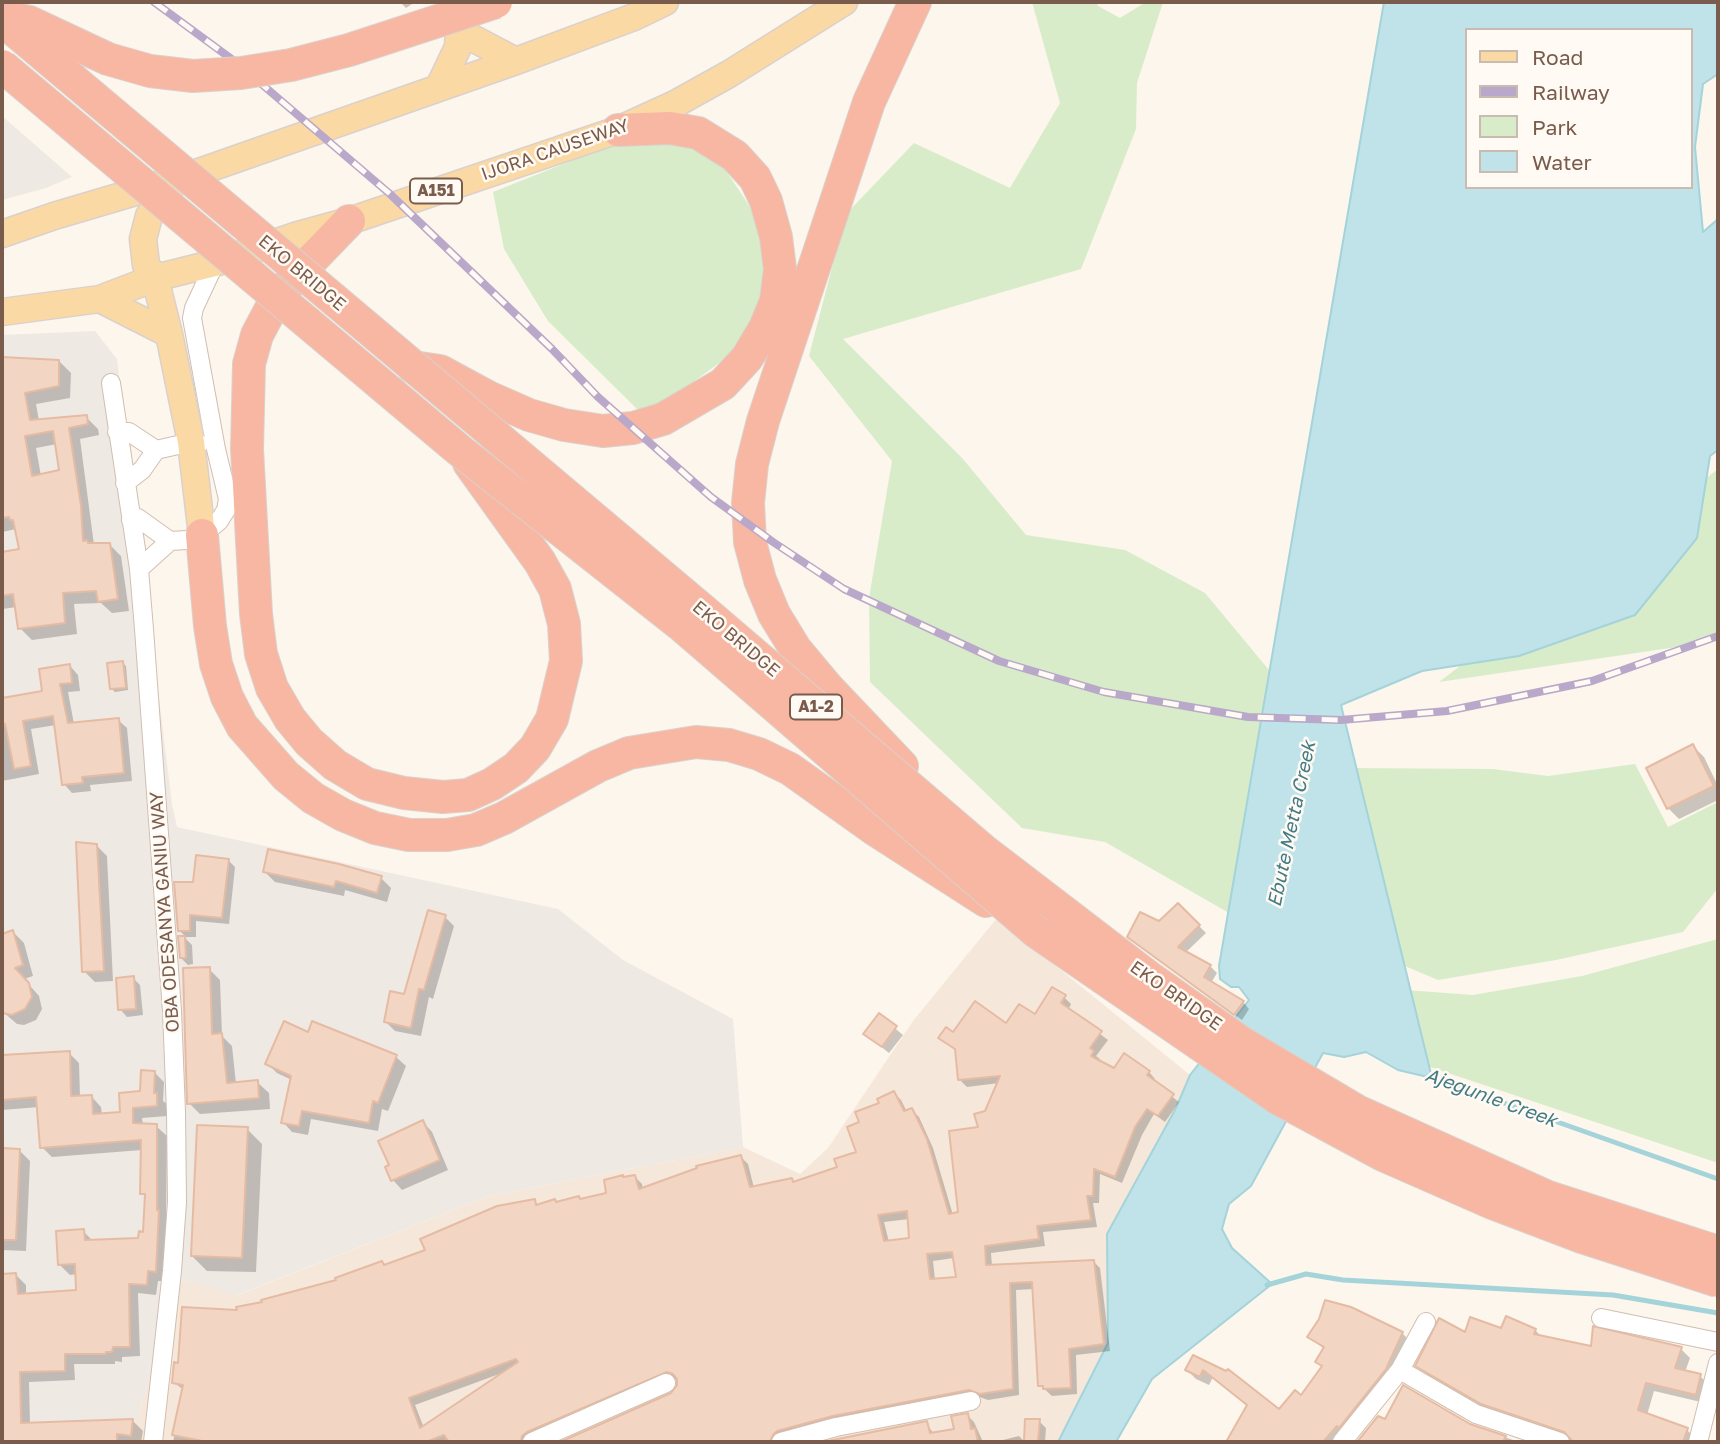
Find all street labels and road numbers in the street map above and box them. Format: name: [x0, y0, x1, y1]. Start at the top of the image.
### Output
street label: IJORA CAUSEWAY: [478, 115, 632, 185]
road number: A151: [410, 178, 462, 204]
street label: EKO BRIDGE: [254, 230, 350, 316]
street label: EKO BRIDGE: [688, 596, 784, 682]
road number: A1-2: [790, 694, 842, 720]
street label: OBA ODESANYA GANIU WAY: [146, 791, 184, 1033]
street label: EKO BRIDGE: [1126, 956, 1226, 1036]

